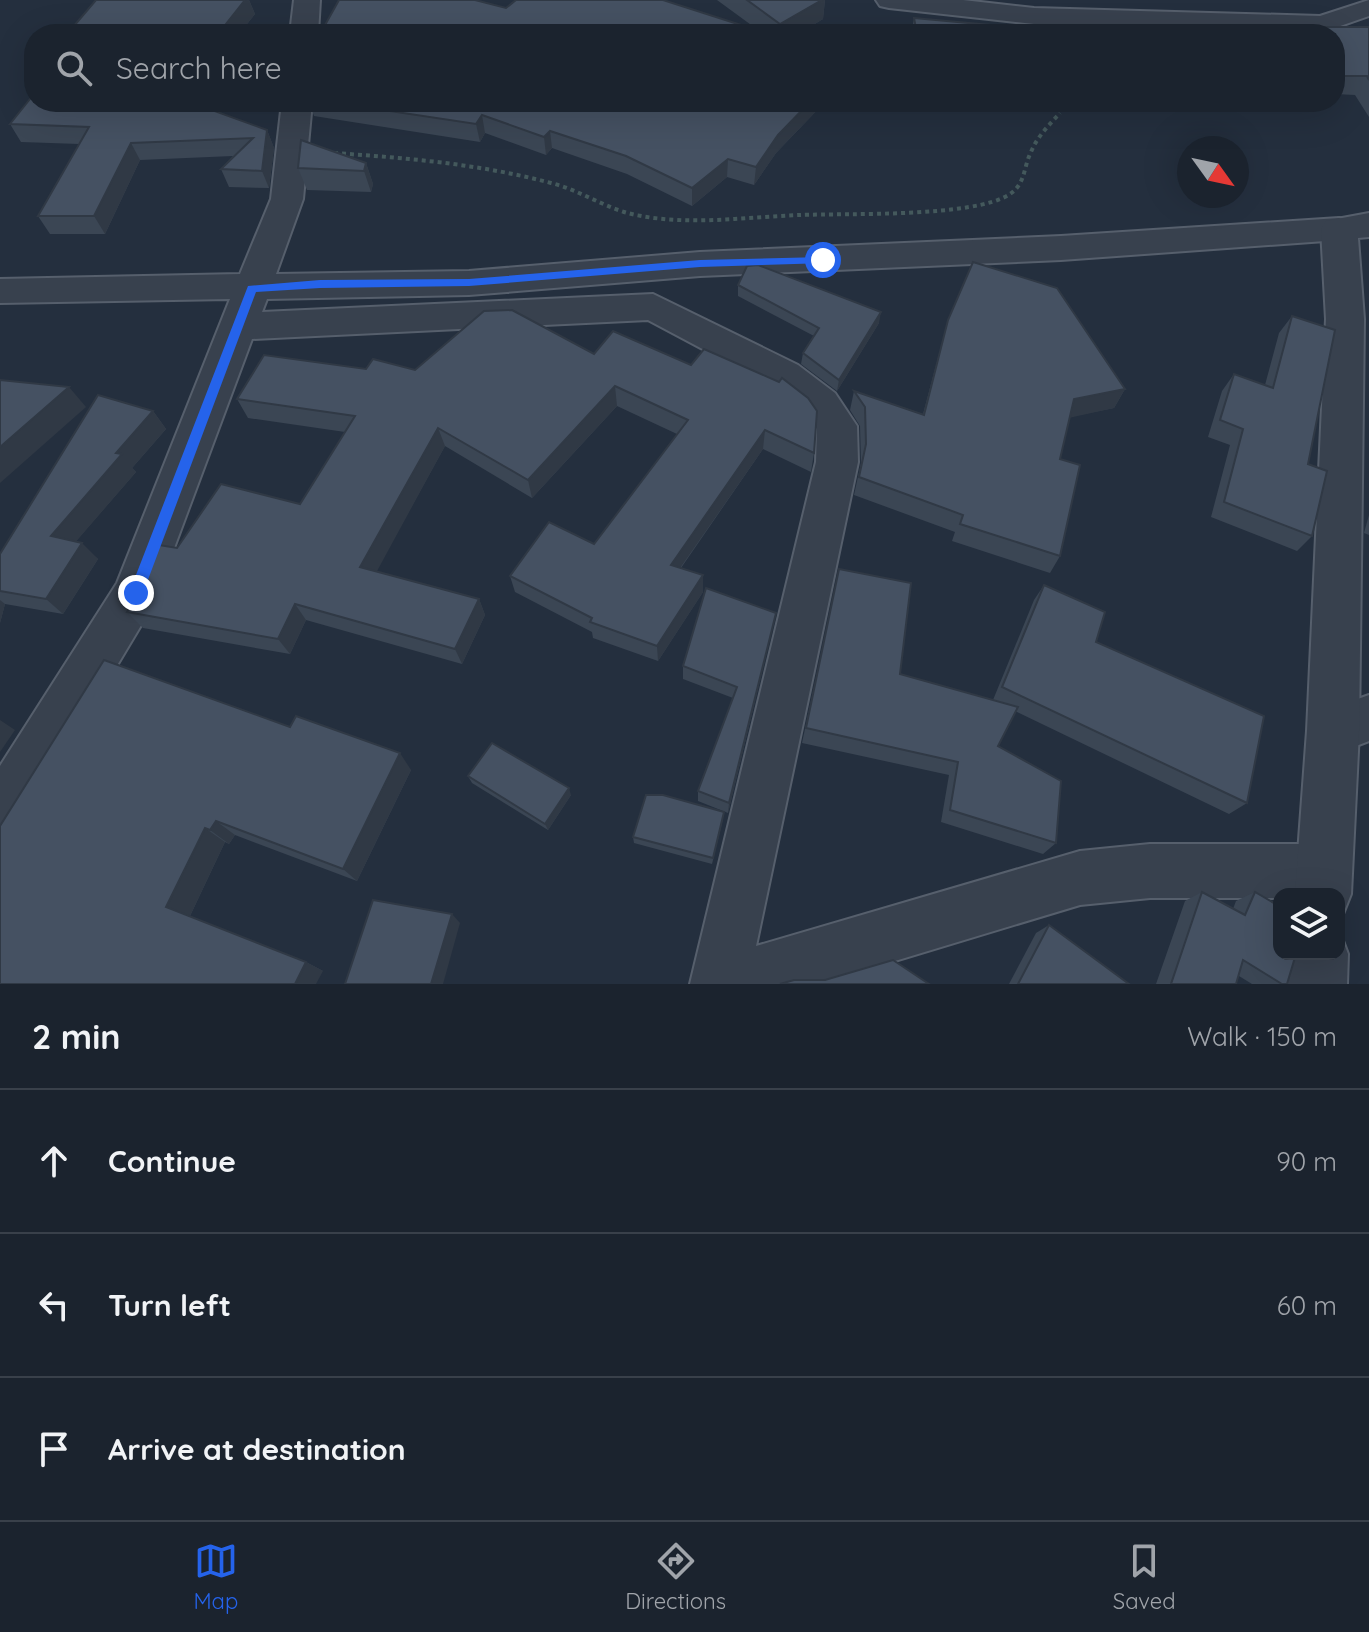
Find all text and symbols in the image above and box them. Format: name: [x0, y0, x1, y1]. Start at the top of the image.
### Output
search box: [24, 24, 1345, 112]
icon: search: [52, 46, 96, 90]
text: Search here: [116, 49, 282, 87]
north arrow: [1177, 136, 1249, 208]
route start: [805, 242, 841, 278]
route end: [118, 575, 154, 611]
map controls: [1273, 888, 1345, 960]
button: layers: [1273, 888, 1345, 960]
text: 2 min: [32, 1015, 121, 1058]
text: Walk · 150 m: [1187, 1020, 1337, 1053]
icon: ahead: [32, 1139, 76, 1183]
text: Continue: [108, 1142, 236, 1180]
text: 90 m: [1276, 1145, 1337, 1178]
icon: left: [32, 1283, 76, 1327]
text: Turn left: [108, 1286, 231, 1324]
text: 60 m: [1277, 1289, 1337, 1322]
icon: arrive: [32, 1427, 76, 1471]
text: Arrive at destination: [108, 1430, 406, 1468]
tab: Map: [193, 1539, 238, 1615]
tab: Directions: [625, 1539, 726, 1615]
tab: Saved: [1113, 1539, 1176, 1615]

